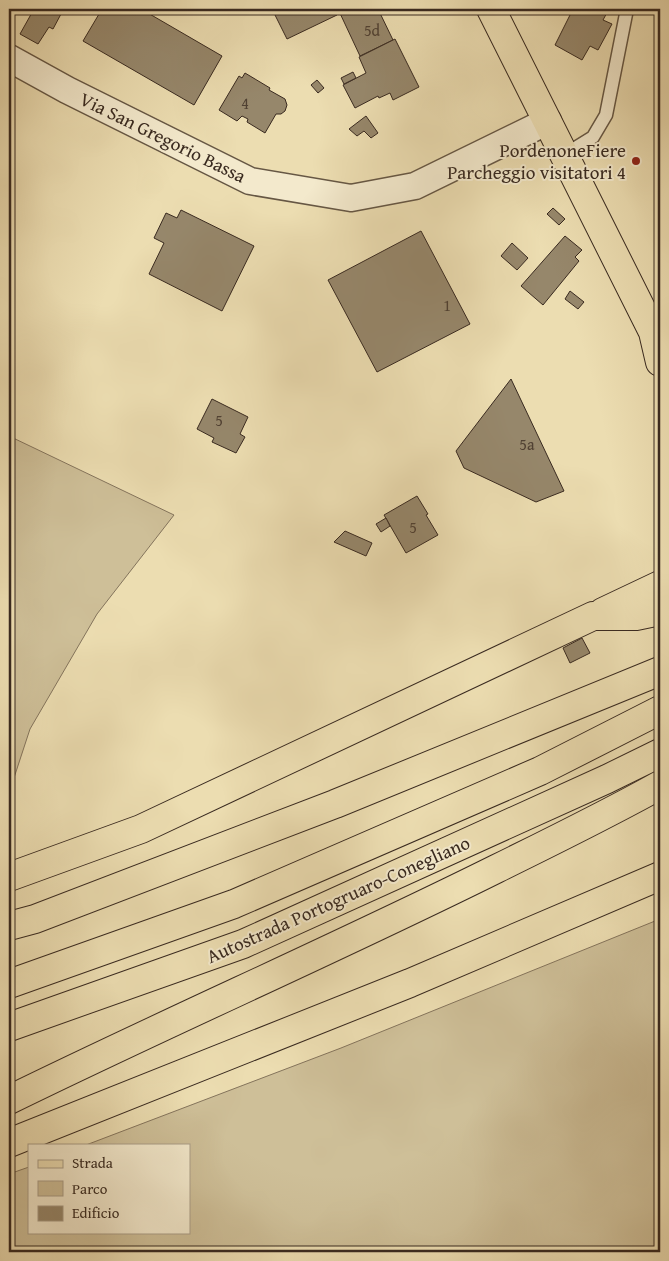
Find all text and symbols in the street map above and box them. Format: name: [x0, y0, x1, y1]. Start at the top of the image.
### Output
house number: 5d: [364, 18, 381, 42]
street label: Via San Gregorio Bassa: [75, 85, 251, 189]
house number: 4: [241, 91, 249, 115]
place label: PordenoneFiere Parcheggio visitatori 4: [447, 136, 626, 186]
marker: PordenoneFiere Parcheggio visitatori 4: [630, 155, 642, 167]
house number: 1: [443, 293, 451, 317]
house number: 5: [215, 408, 223, 432]
house number: 5a: [519, 432, 535, 456]
house number: 5: [409, 515, 417, 539]
street label: Autostrada Portogruaro-Conegliano: [202, 828, 474, 970]
legend: [28, 1144, 190, 1234]
text: Strada: [72, 1152, 113, 1173]
text: Parco: [72, 1178, 108, 1199]
text: Edificio: [72, 1202, 120, 1223]

